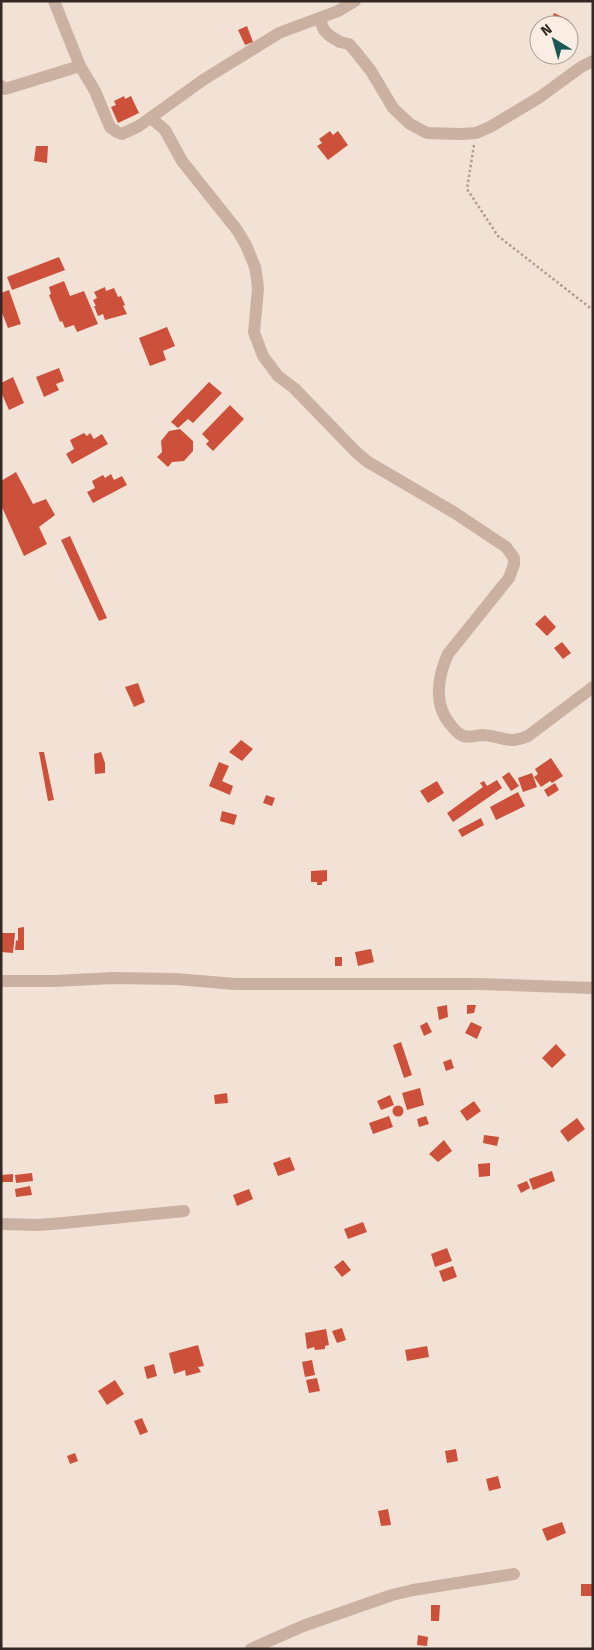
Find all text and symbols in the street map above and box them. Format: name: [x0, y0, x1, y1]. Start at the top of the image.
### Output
north arrow: [529, 15, 579, 65]
text: N: [538, 20, 555, 40]

